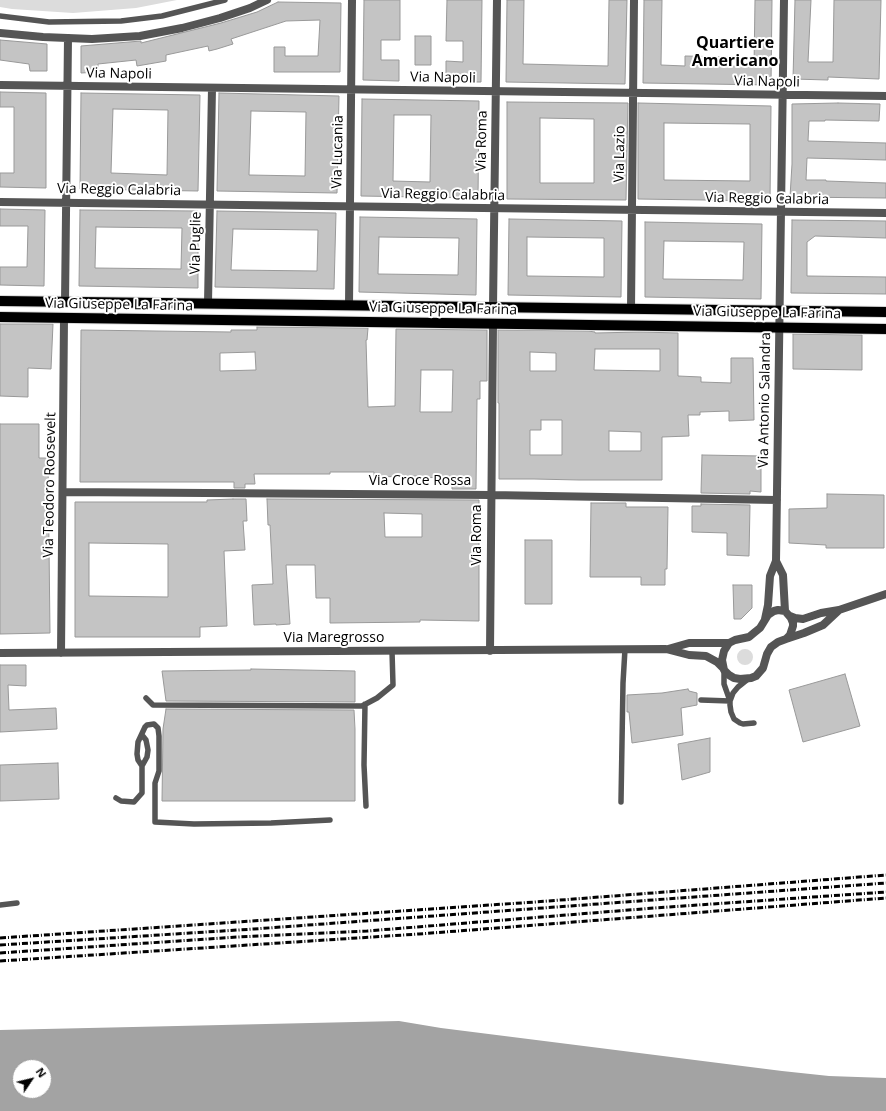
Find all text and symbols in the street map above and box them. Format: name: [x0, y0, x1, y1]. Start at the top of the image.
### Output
district label: Quartiere Americano: [692, 33, 778, 71]
street label: Via Napoli: [86, 65, 152, 83]
street label: Via Napoli: [410, 69, 476, 87]
street label: Via Napoli: [734, 73, 800, 91]
street label: Via Roma: [473, 110, 491, 172]
street label: Via Lucania: [329, 115, 347, 189]
street label: Via Lazio: [611, 125, 629, 183]
street label: Via Reggio Calabria: [57, 181, 181, 199]
street label: Via Reggio Calabria: [381, 186, 505, 204]
street label: Via Reggio Calabria: [705, 190, 829, 208]
street label: Via Puglie: [187, 211, 205, 275]
street label: Via Giuseppe La Farina: [45, 295, 193, 315]
street label: Via Giuseppe La Farina: [369, 299, 517, 319]
street label: Via Giuseppe La Farina: [693, 303, 841, 323]
street label: Via Antonio Salandra: [755, 332, 775, 468]
street label: Via Teodoro Roosevelt: [40, 412, 60, 558]
street label: Via Croce Rossa: [369, 473, 471, 489]
street label: Via Roma: [469, 504, 485, 566]
street label: Via Maregrosso: [284, 630, 384, 646]
north arrow: [12, 1059, 52, 1099]
text: N: [33, 1064, 50, 1080]

